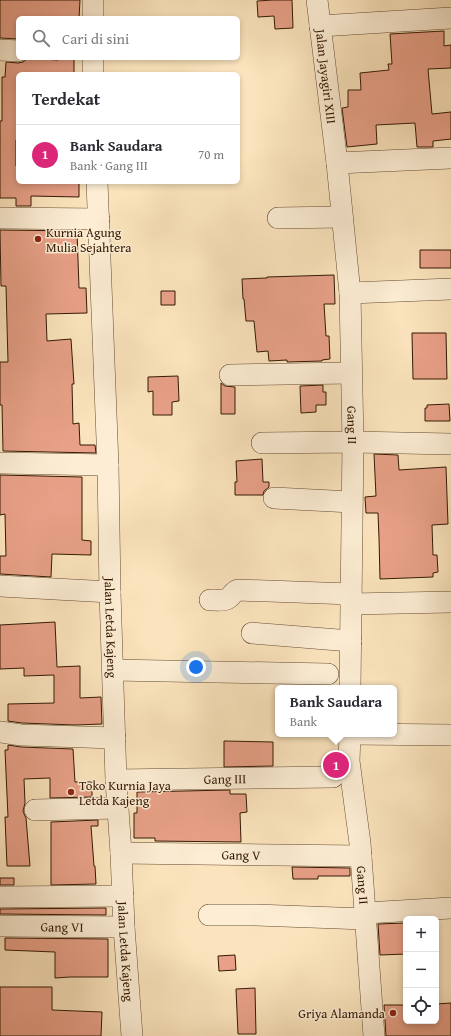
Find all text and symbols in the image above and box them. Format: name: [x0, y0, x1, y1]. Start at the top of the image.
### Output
search box: [16, 16, 240, 60]
street label: Jalan Jayagiri XIII: [311, 26, 342, 125]
icon: search: [30, 27, 52, 49]
text: Cari di sini: [62, 28, 129, 49]
text: Terdekat: [32, 86, 100, 111]
text: Bank Saudara: [70, 135, 163, 156]
text: 1: [42, 145, 48, 164]
text: 70 m: [198, 145, 224, 164]
text: Bank · Gang III: [70, 156, 148, 175]
place label: Kurnia Agung Mulia Sejahtera: [46, 223, 132, 257]
marker: Kurnia Agung Mulia Sejahtera: [33, 234, 43, 244]
street label: Gang II: [343, 406, 363, 444]
street label: Jalan Letda Kajeng: [100, 575, 122, 679]
your location: [186, 657, 206, 677]
popup: [275, 685, 397, 737]
text: Bank Saudara: [290, 691, 382, 712]
text: Bank: [290, 712, 317, 731]
pin: 1: [323, 750, 349, 780]
street label: Gang III: [204, 769, 246, 788]
place label: Toko Kurnia Jaya Letda Kajeng: [79, 776, 172, 810]
marker: Toko Kurnia Jaya Letda Kajeng: [66, 787, 76, 797]
street label: Gang V: [221, 845, 261, 864]
street label: Gang II: [352, 865, 374, 905]
street label: Jalan Letda Kajeng: [113, 899, 139, 1003]
map controls: [403, 916, 439, 1024]
button: +: [403, 916, 439, 952]
street label: Gang VI: [40, 917, 84, 936]
button: −: [403, 952, 439, 988]
button: locate: [403, 988, 439, 1024]
place label: Griya Alamanda: [298, 1004, 386, 1023]
marker: Griya Alamanda: [388, 1008, 398, 1018]

